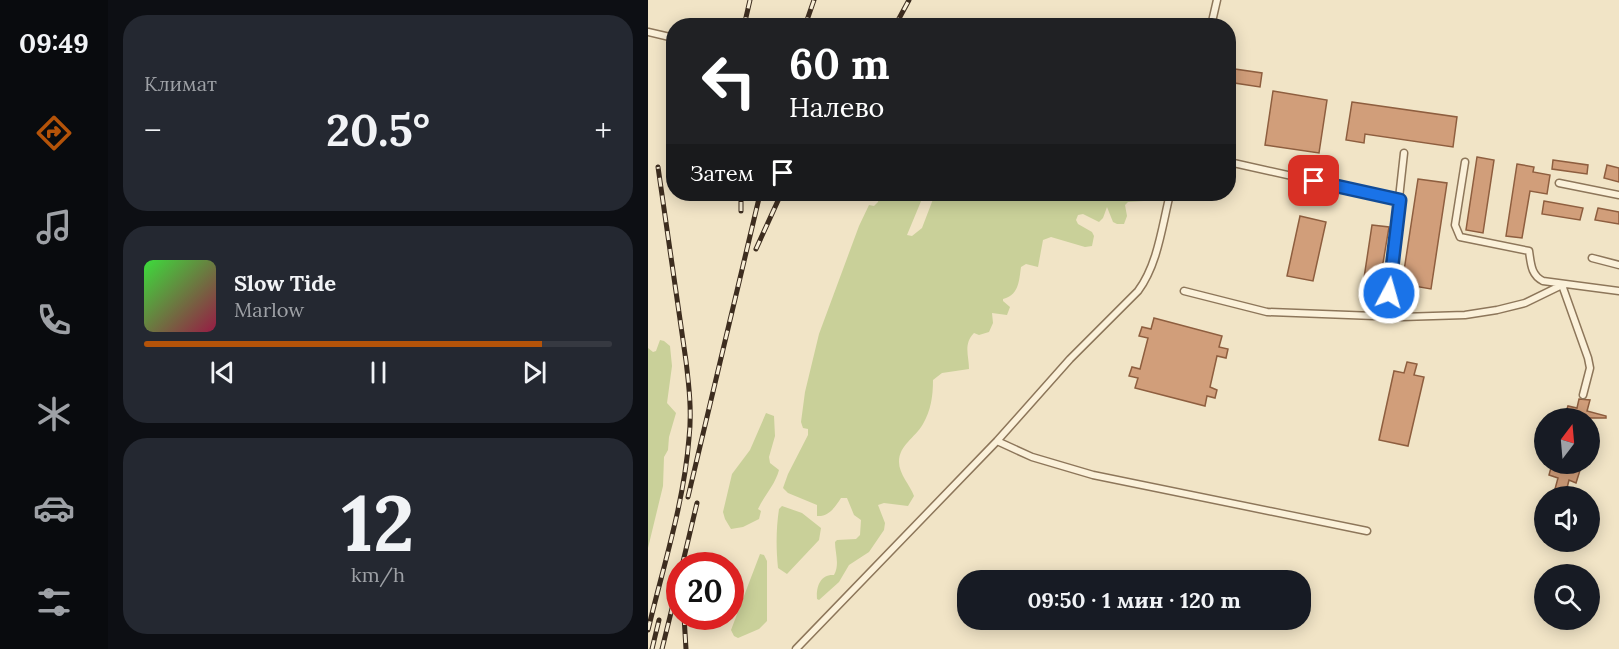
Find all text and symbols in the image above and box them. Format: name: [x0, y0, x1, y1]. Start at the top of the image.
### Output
text: 09:49: [19, 26, 89, 60]
text: 60 m: [789, 37, 890, 91]
icon: left: [690, 42, 768, 120]
text: Климат: [144, 71, 217, 96]
text: Налево: [789, 90, 884, 124]
text: 20.5°: [326, 101, 430, 158]
text: −: [144, 109, 162, 151]
text: +: [594, 109, 612, 151]
icon: directions: [33, 112, 75, 154]
pin: [1288, 155, 1339, 206]
icon: arrive: [766, 156, 799, 189]
text: Затем: [690, 159, 754, 187]
icon: arrive: [1297, 164, 1330, 197]
icon: music: [33, 206, 75, 248]
position arrow: [1357, 261, 1421, 325]
text: Slow Tide: [234, 269, 336, 297]
text: Marlow: [234, 297, 304, 322]
icon: phone: [33, 299, 75, 341]
icon: previous: [206, 356, 239, 389]
icon: pause: [362, 356, 395, 389]
icon: next: [518, 356, 551, 389]
icon: climate: [33, 393, 75, 435]
north arrow: [1534, 408, 1600, 474]
map controls: [1534, 408, 1600, 630]
text: 12: [341, 473, 415, 572]
button: sound: [1534, 486, 1600, 552]
icon: car: [33, 487, 75, 529]
speed limit sign: 20: [666, 552, 744, 630]
text: km/h: [351, 562, 405, 587]
button: search: [1534, 564, 1600, 630]
icon: filters: [33, 581, 75, 623]
text: 09:50 · 1 мин · 120 m: [1027, 586, 1241, 614]

